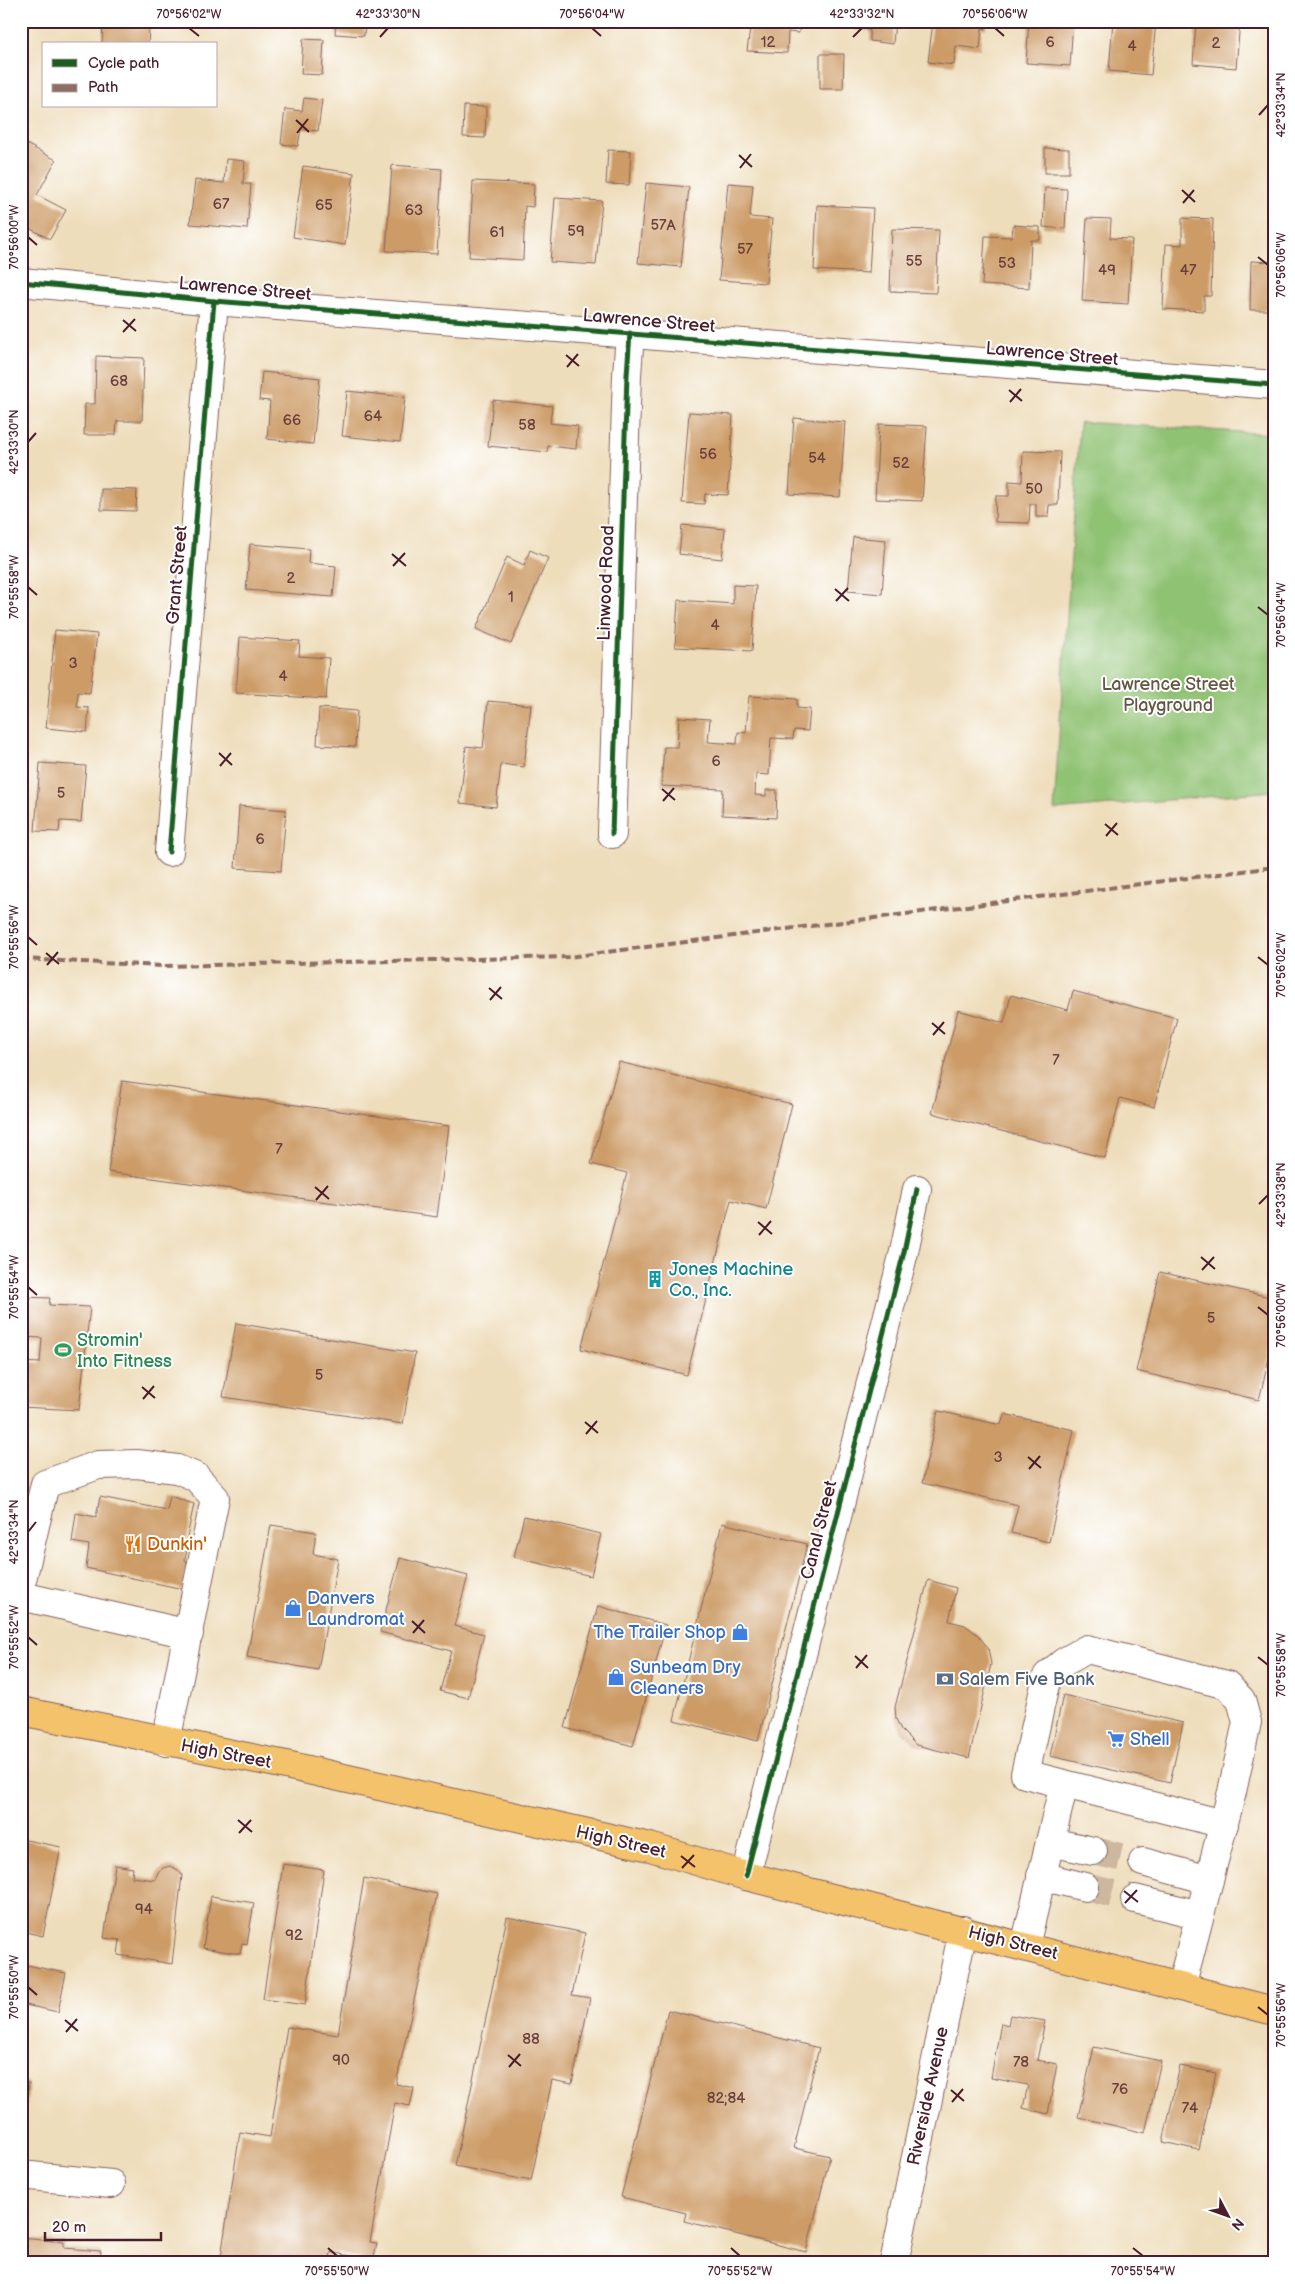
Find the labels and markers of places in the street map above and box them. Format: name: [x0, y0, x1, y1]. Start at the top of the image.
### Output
place label: Jones Machine Co., Inc.: [669, 1259, 793, 1301]
building icon: Jones Machine Co., Inc.: [645, 1269, 665, 1289]
place label: Stromin' Into Fitness: [77, 1330, 172, 1372]
sports icon: Stromin' Into Fitness: [53, 1340, 73, 1360]
restaurant icon: Dunkin': [123, 1534, 143, 1554]
place label: Dunkin': [147, 1534, 207, 1555]
place label: Danvers Laundromat: [307, 1588, 405, 1630]
shop icon: Danvers Laundromat: [283, 1598, 303, 1618]
place label: The Trailer Shop: [593, 1622, 726, 1643]
shop icon: The Trailer Shop: [730, 1622, 750, 1642]
place label: Sunbeam Dry Cleaners: [630, 1657, 741, 1699]
shop icon: Sunbeam Dry Cleaners: [606, 1667, 626, 1687]
bank icon: Salem Five Bank: [935, 1669, 955, 1689]
place label: Salem Five Bank: [959, 1669, 1094, 1690]
supermarket icon: Shell: [1106, 1729, 1126, 1749]
place label: Shell: [1130, 1729, 1170, 1750]

